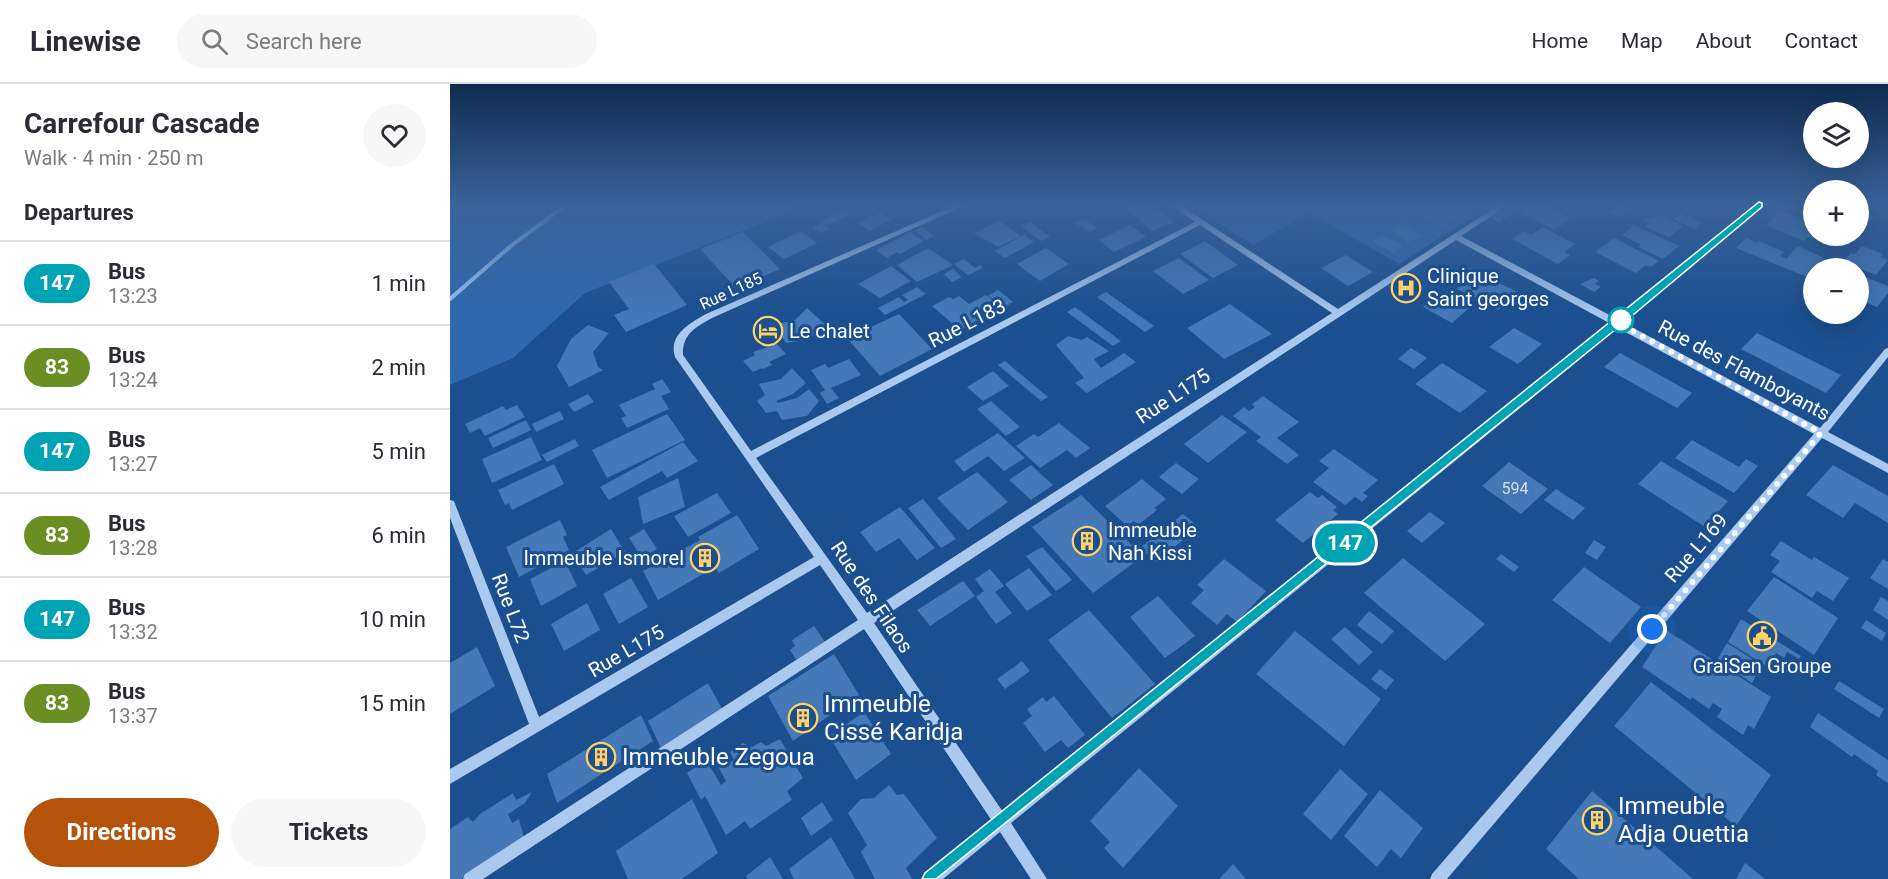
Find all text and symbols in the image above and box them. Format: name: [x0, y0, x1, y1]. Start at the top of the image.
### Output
search box: [177, 14, 597, 68]
text: Linewise: [30, 25, 141, 58]
icon: search: [198, 25, 231, 58]
text: Search here: [246, 29, 362, 54]
text: Home: [1532, 29, 1588, 53]
text: Map: [1621, 29, 1663, 53]
text: About: [1696, 29, 1752, 53]
text: Contact: [1785, 29, 1858, 53]
map controls: [1803, 102, 1869, 324]
button: layers: [1803, 102, 1869, 168]
button: heart: [363, 104, 426, 167]
text: Carrefour Cascade: [24, 107, 260, 140]
text: Walk · 4 min · 250 m: [24, 146, 203, 170]
button: +: [1803, 180, 1869, 246]
text: Departures: [24, 200, 134, 225]
button: −: [1803, 258, 1869, 324]
text: Bus: [108, 259, 146, 284]
place label: Clinique Saint georges: [1427, 264, 1549, 311]
street label: Rue L185: [697, 268, 765, 314]
text: 147: [39, 271, 75, 295]
text: 1 min: [371, 271, 426, 296]
hospital icon: Clinique Saint georges: [1390, 272, 1422, 304]
text: 13:23: [108, 284, 158, 308]
street label: Rue L183: [924, 293, 1010, 353]
unlabelled marker: [1608, 307, 1634, 333]
hotel icon: Le chalet: [752, 315, 784, 347]
street label: Rue des Flamboyants: [1654, 315, 1834, 425]
place label: Le chalet: [789, 319, 870, 343]
text: Bus: [108, 343, 146, 368]
text: 83: [45, 355, 69, 379]
text: 2 min: [371, 355, 426, 380]
street label: Rue L175: [1131, 363, 1215, 429]
text: 13:24: [108, 368, 158, 392]
text: Bus: [108, 427, 146, 452]
text: 147: [39, 439, 75, 463]
text: 5 min: [371, 439, 426, 464]
text: 13:27: [108, 452, 158, 476]
house number: 594: [1502, 479, 1528, 498]
street label: Rue L169: [1660, 509, 1732, 587]
text: Bus: [108, 511, 146, 536]
place label: Immeuble Nah Kissi: [1108, 518, 1197, 565]
text: 83: [45, 523, 69, 547]
text: 6 min: [371, 523, 426, 548]
line badge: 147: [1310, 524, 1380, 562]
building icon: Immeuble Nah Kissi: [1071, 525, 1103, 557]
text: 147: [1327, 531, 1363, 555]
text: 13:28: [108, 536, 158, 560]
street label: Rue des Filaos: [826, 537, 918, 657]
building icon: Immeuble Ismorel: [689, 542, 721, 574]
place label: Immeuble Ismorel: [523, 546, 684, 570]
street label: Rue L72: [487, 570, 535, 646]
text: Bus: [108, 595, 146, 620]
text: 147: [39, 607, 75, 631]
text: 10 min: [359, 607, 426, 632]
your location: [1637, 614, 1667, 644]
text: 13:32: [108, 620, 158, 644]
street label: Rue L175: [584, 620, 668, 682]
public building icon: GraiSen Groupe: [1746, 620, 1778, 652]
place label: GraiSen Groupe: [1693, 654, 1831, 678]
text: Bus: [108, 679, 146, 704]
place label: Immeuble Cissé Karidja: [824, 690, 963, 746]
text: 83: [45, 691, 69, 715]
text: 15 min: [359, 691, 426, 716]
building icon: Immeuble Cissé Karidja: [787, 702, 819, 734]
text: 13:37: [108, 704, 158, 728]
building icon: Immeuble Zegoua: [585, 741, 617, 773]
place label: Immeuble Zegoua: [622, 743, 815, 771]
place label: Immeuble Adja Ouettia: [1618, 792, 1749, 848]
button: Directions: [24, 798, 219, 867]
button: Tickets: [231, 798, 426, 867]
building icon: Immeuble Adja Ouettia: [1581, 804, 1613, 836]

